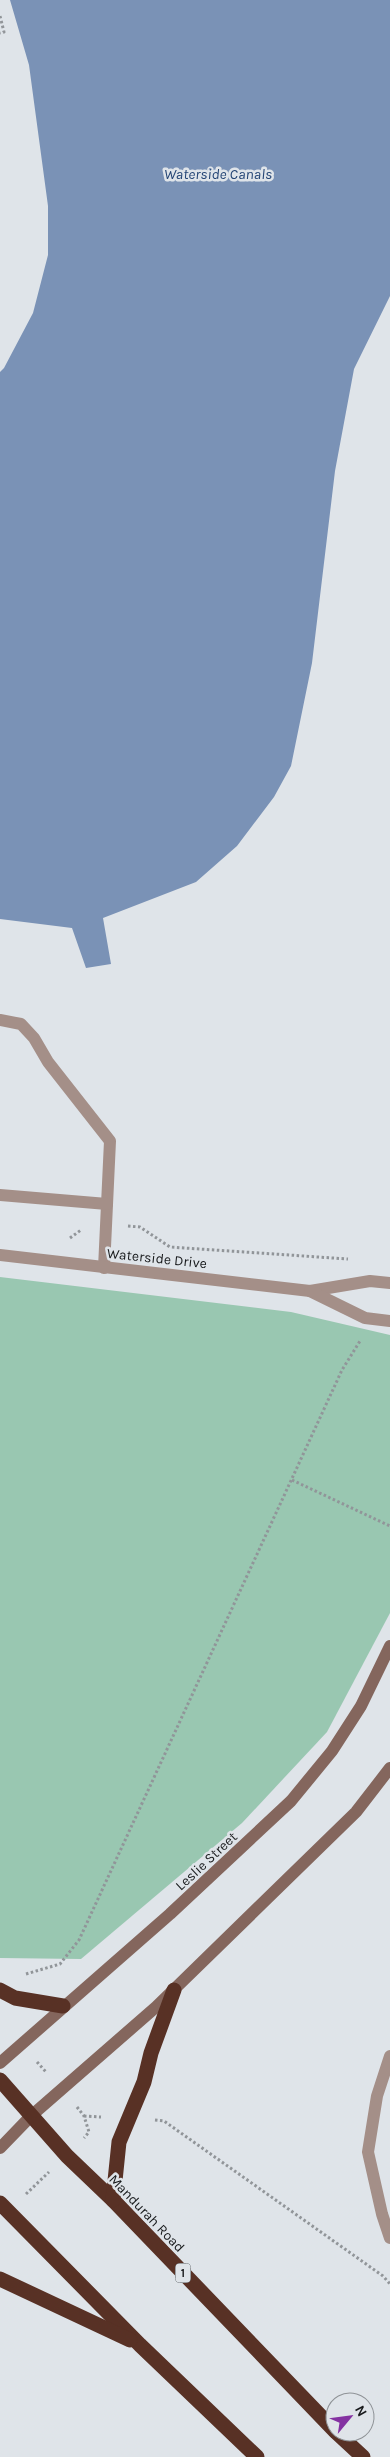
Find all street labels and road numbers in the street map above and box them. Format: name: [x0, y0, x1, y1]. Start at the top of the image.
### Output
street label: Waterside Drive: [106, 1245, 208, 1272]
street label: Leslie Street: [172, 1829, 241, 1894]
street label: Mandurah Road: [105, 2171, 188, 2256]
road number: 1: [176, 2264, 190, 2282]

